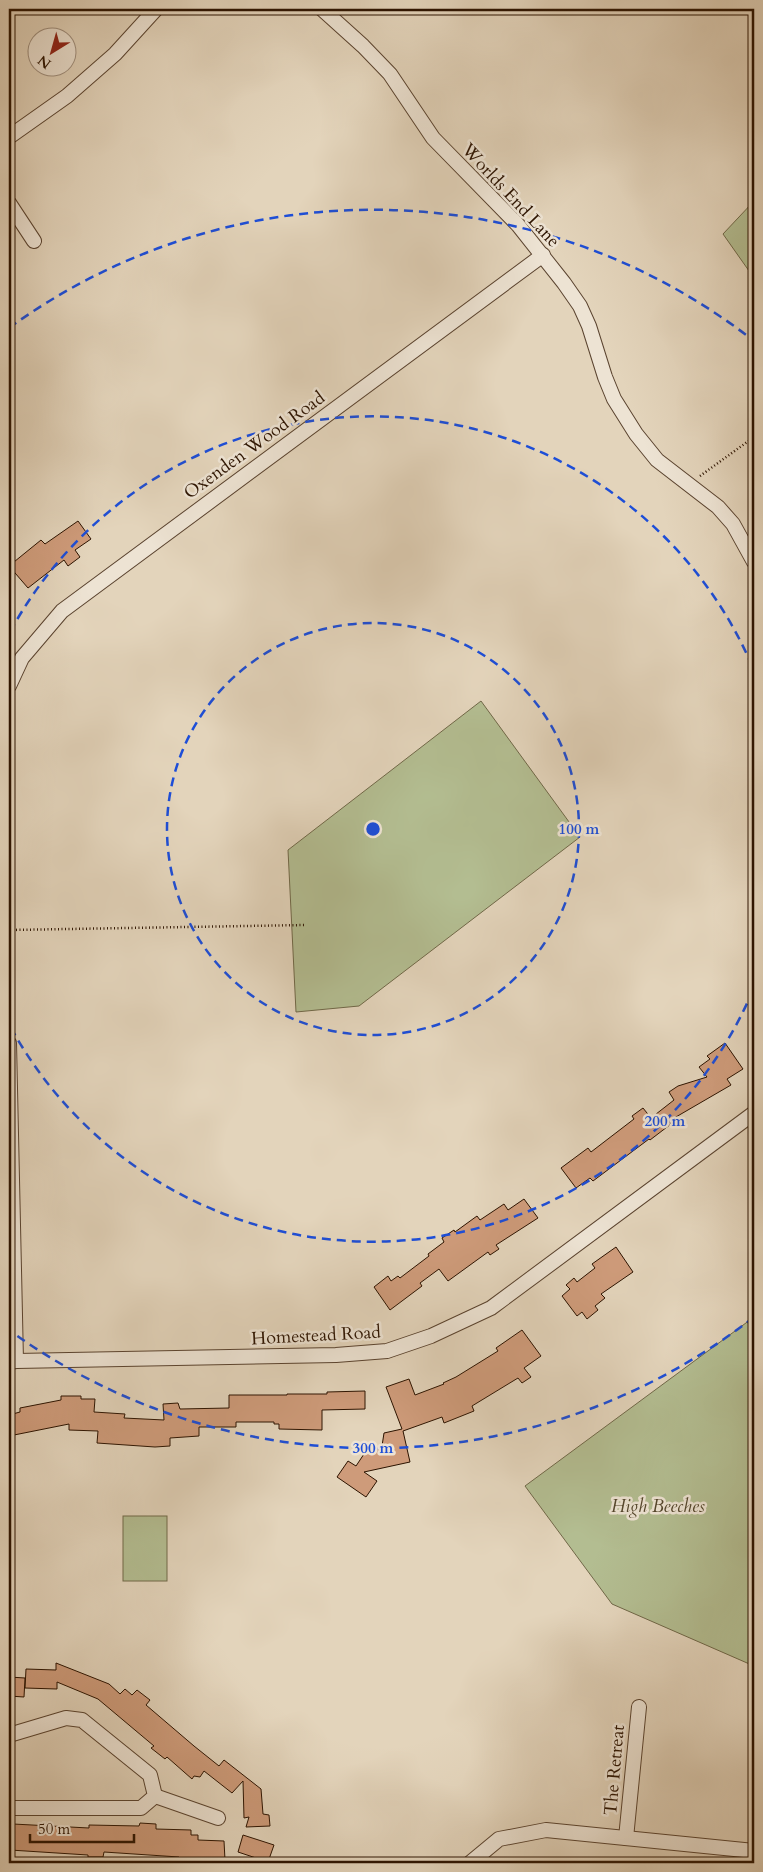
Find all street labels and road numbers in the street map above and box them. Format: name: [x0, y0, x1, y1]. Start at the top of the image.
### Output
street label: Worlds End Lane: [455, 137, 565, 253]
street label: Oxenden Wood Road: [179, 385, 330, 505]
street label: Homestead Road: [251, 1320, 382, 1351]
street label: The Retreat: [598, 1724, 631, 1816]

